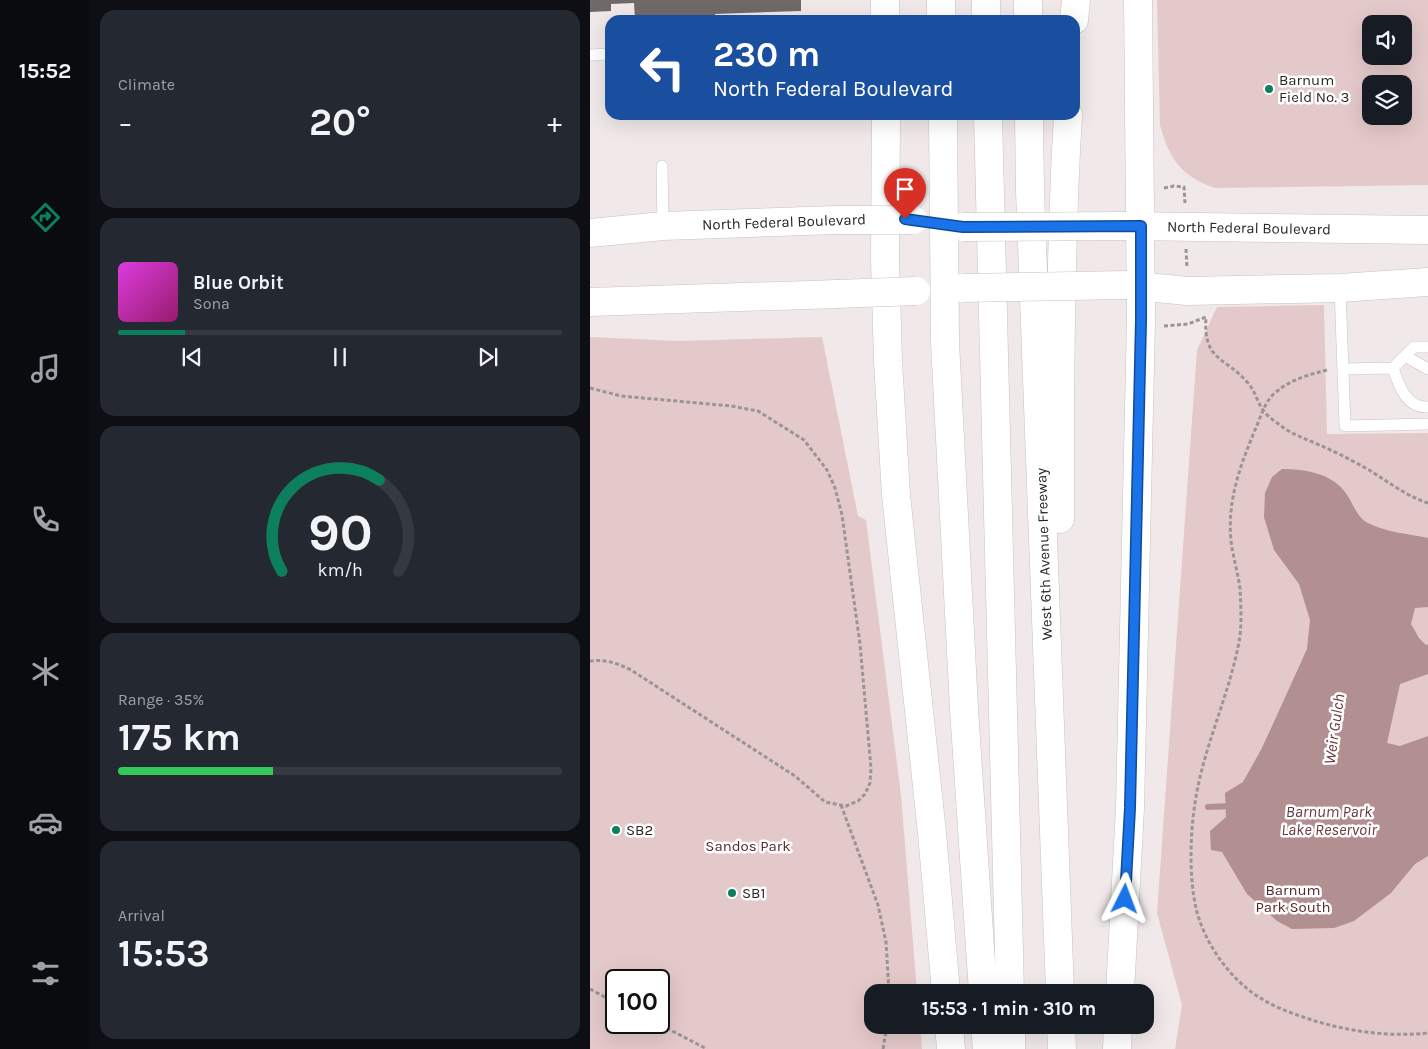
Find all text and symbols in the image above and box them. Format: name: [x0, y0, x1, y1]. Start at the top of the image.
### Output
map controls: [1362, 15, 1412, 125]
button: sound: [1362, 15, 1412, 65]
text: 230 m: [713, 34, 820, 75]
icon: left: [630, 35, 695, 100]
text: 15:52: [19, 58, 71, 84]
place label: Barnum Field No. 3: [1279, 71, 1349, 106]
text: Climate: [118, 75, 175, 94]
button: layers: [1362, 75, 1412, 125]
text: North Federal Boulevard: [713, 76, 953, 102]
marker: Barnum Field No. 3: [1263, 83, 1275, 95]
text: 20°: [309, 100, 371, 145]
text: −: [118, 106, 133, 139]
text: +: [547, 106, 562, 139]
pin: [884, 168, 926, 219]
icon: arrive: [891, 175, 919, 203]
icon: directions: [28, 200, 63, 235]
street label: North Federal Boulevard: [702, 210, 866, 234]
street label: North Federal Boulevard: [1167, 218, 1331, 238]
text: Blue Orbit: [193, 272, 284, 294]
text: Sona: [193, 294, 230, 313]
icon: previous: [178, 343, 206, 371]
icon: pause: [326, 343, 354, 371]
icon: next: [474, 343, 502, 371]
icon: music: [28, 351, 63, 386]
street label: West 6th Avenue Freeway: [1032, 468, 1056, 640]
icon: phone: [28, 502, 63, 537]
text: 90: [308, 502, 372, 563]
text: km/h: [317, 560, 363, 581]
icon: climate: [28, 654, 63, 689]
text: Range · 35%: [118, 690, 204, 709]
water label: Weir Gulch: [1320, 692, 1348, 766]
text: 175 km: [118, 715, 241, 760]
water label: Barnum Park Lake Reservoir: [1281, 802, 1377, 839]
icon: car: [28, 805, 63, 840]
place label: SB2: [626, 821, 653, 839]
marker: SB2: [610, 824, 622, 836]
park label: Sandos Park: [705, 837, 791, 855]
position arrow: [1098, 872, 1150, 924]
park label: Barnum Park South: [1255, 881, 1331, 916]
place label: SB1: [742, 884, 765, 902]
marker: SB1: [726, 887, 738, 899]
text: Arrival: [118, 906, 165, 925]
text: 15:53: [118, 931, 210, 976]
icon: filters: [28, 956, 63, 991]
speed limit sign: 100: [605, 969, 670, 1034]
text: 15:53 · 1 min · 310 m: [922, 998, 1096, 1020]

